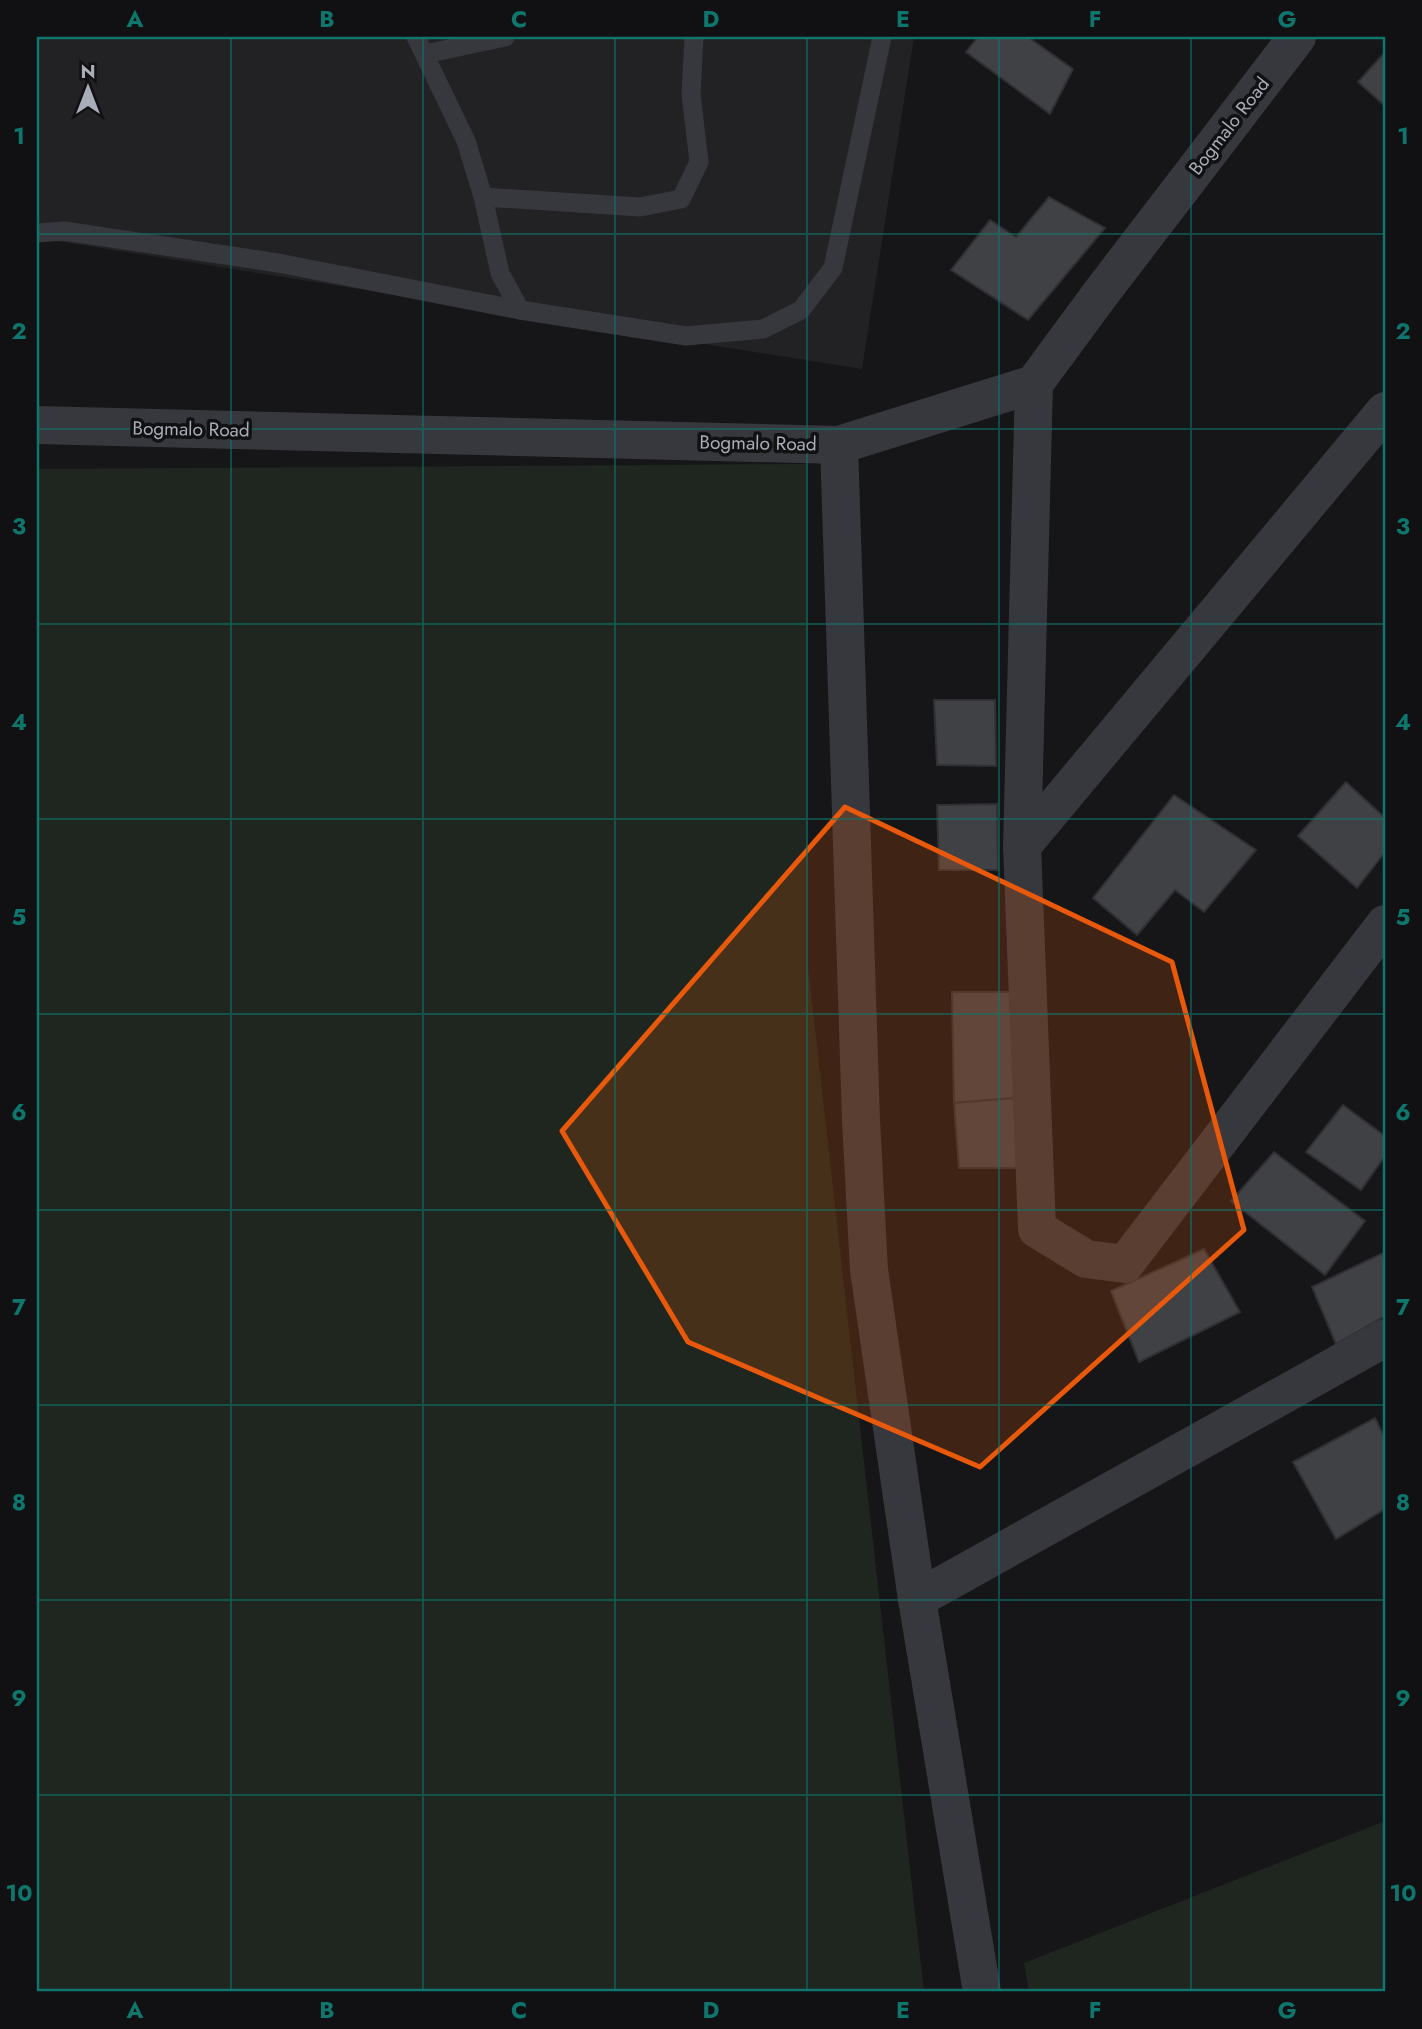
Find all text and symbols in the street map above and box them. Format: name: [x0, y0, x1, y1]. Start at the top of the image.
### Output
text: A: [126, 2, 144, 36]
text: B: [319, 2, 335, 36]
text: C: [511, 2, 527, 36]
text: D: [703, 2, 720, 36]
text: E: [896, 2, 910, 36]
text: F: [1089, 2, 1101, 36]
text: G: [1278, 2, 1296, 36]
north arrow: [52, 52, 122, 122]
text: N: [80, 58, 96, 85]
street label: Bogmalo Road: [1182, 72, 1276, 180]
text: 1: [13, 119, 25, 153]
text: 1: [1397, 119, 1409, 153]
text: 2: [11, 314, 27, 348]
text: 2: [1395, 314, 1411, 348]
street label: Bogmalo Road: [132, 414, 250, 444]
street label: Bogmalo Road: [699, 428, 817, 458]
text: 3: [12, 509, 26, 543]
text: 3: [1396, 509, 1410, 543]
text: 4: [11, 705, 27, 739]
text: 4: [1395, 705, 1411, 739]
text: 5: [12, 900, 26, 934]
text: 5: [1396, 900, 1410, 934]
text: 6: [11, 1095, 27, 1129]
text: 6: [1395, 1095, 1411, 1129]
text: 7: [12, 1290, 26, 1324]
text: 7: [1396, 1290, 1410, 1324]
text: 8: [12, 1485, 26, 1519]
text: 8: [1396, 1485, 1410, 1519]
text: 9: [11, 1681, 27, 1715]
text: 9: [1395, 1681, 1411, 1715]
text: 10: [6, 1876, 32, 1910]
text: 10: [1390, 1876, 1416, 1910]
text: A: [126, 1993, 144, 2027]
text: B: [319, 1993, 335, 2027]
text: C: [511, 1993, 527, 2027]
text: D: [703, 1993, 720, 2027]
text: E: [896, 1993, 910, 2027]
text: F: [1089, 1993, 1101, 2027]
text: G: [1278, 1993, 1296, 2027]

